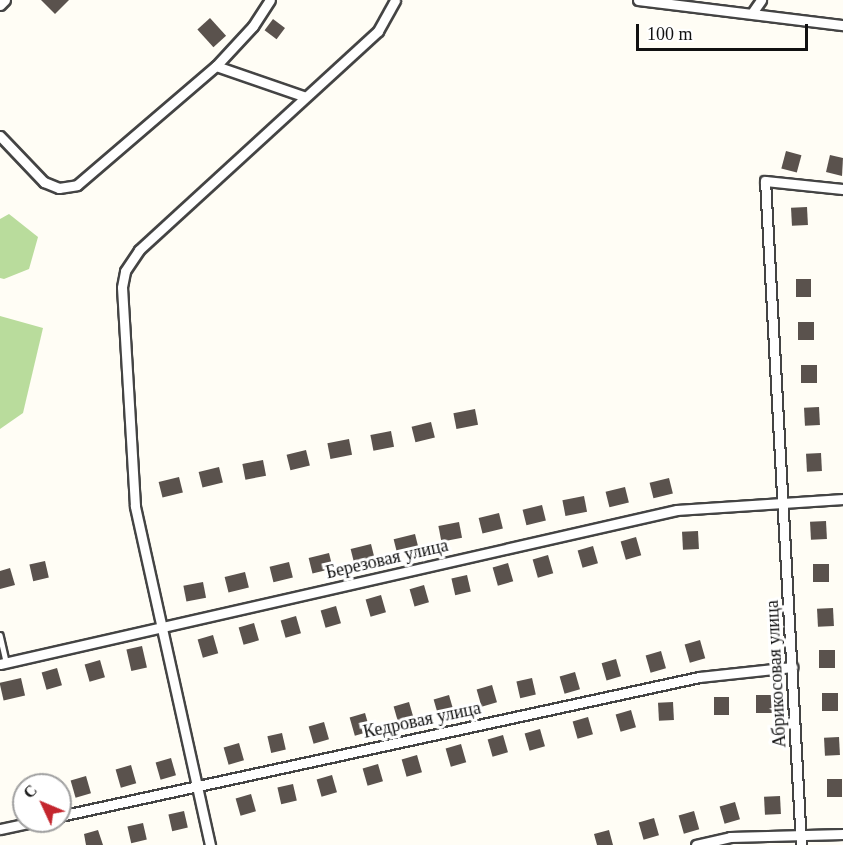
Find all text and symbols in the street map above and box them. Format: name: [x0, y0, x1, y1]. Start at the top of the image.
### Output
scale bar: [639, 12, 812, 50]
text: 100 m: [647, 24, 693, 44]
street label: Березовая улица: [324, 534, 450, 584]
street label: Абрикосовая улица: [761, 600, 791, 748]
street label: Кедровая улица: [361, 697, 483, 743]
north arrow: [12, 773, 72, 833]
text: С: [20, 781, 40, 802]

